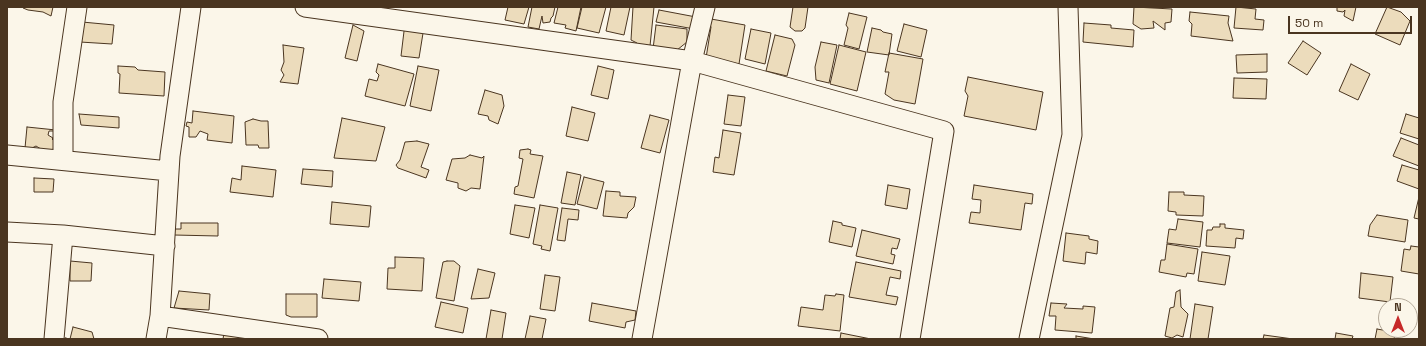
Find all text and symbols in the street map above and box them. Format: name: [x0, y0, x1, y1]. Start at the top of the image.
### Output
scale bar: [1290, 8, 1414, 34]
text: 50 m: [1295, 15, 1323, 31]
north arrow: [1378, 298, 1418, 338]
text: N: [1394, 300, 1402, 314]

